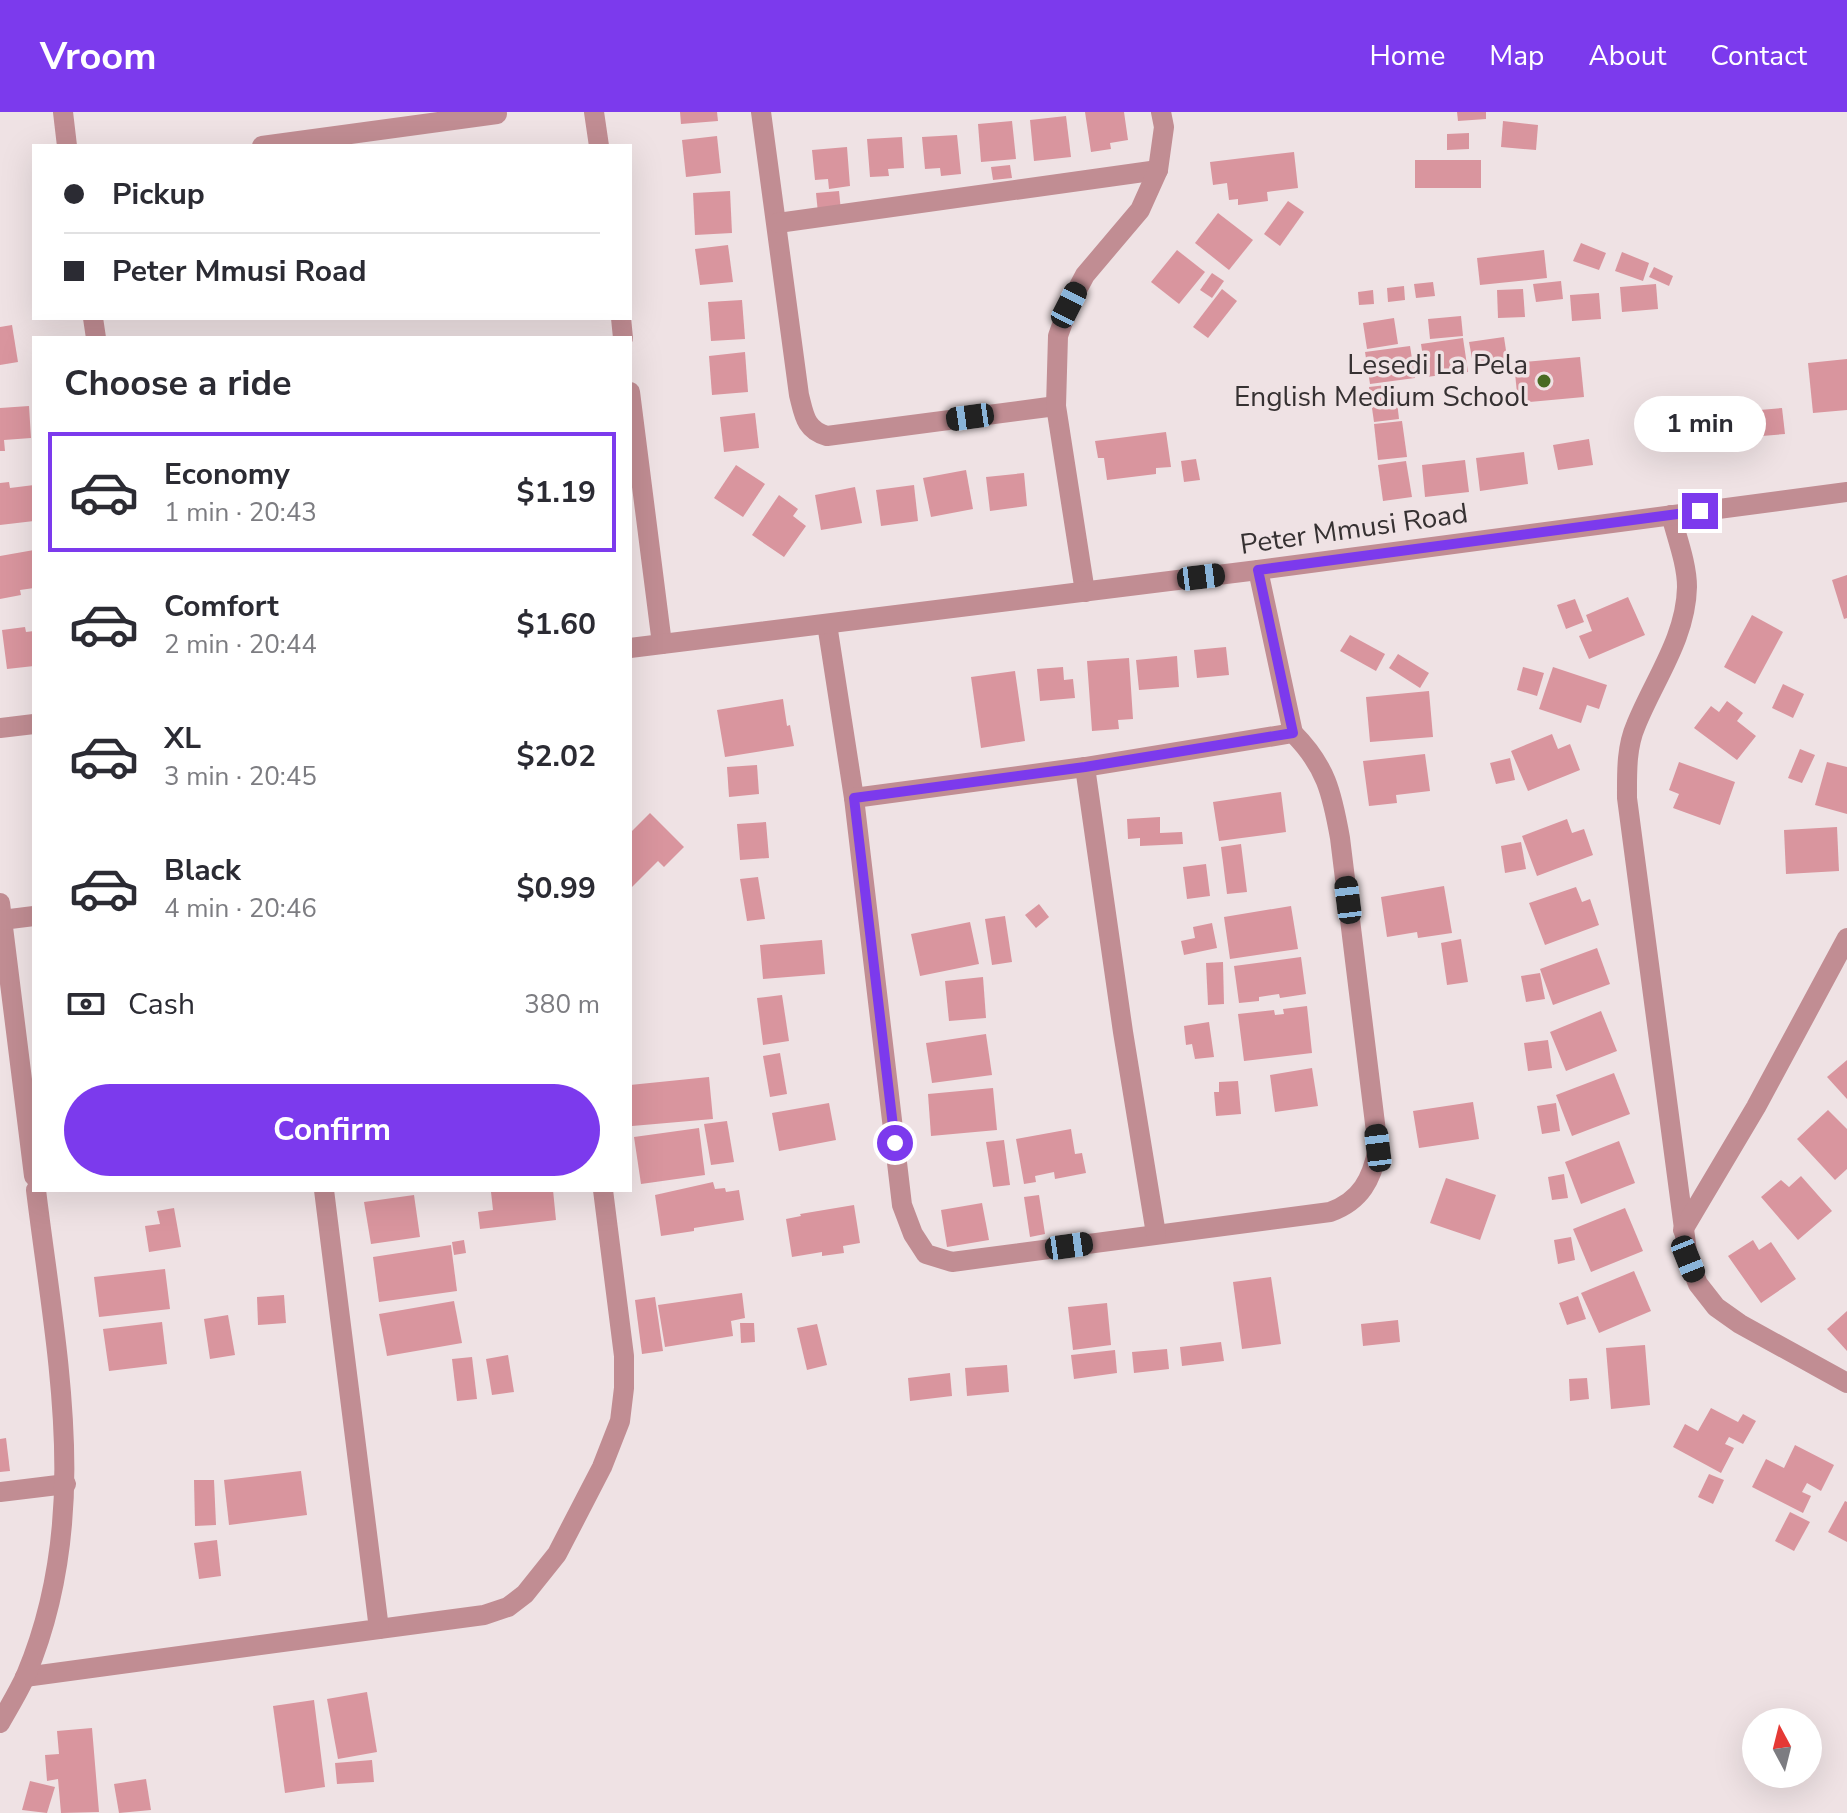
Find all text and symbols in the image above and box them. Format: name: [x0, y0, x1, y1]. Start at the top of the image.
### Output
text: Vroom: [40, 31, 157, 82]
text: Home: [1370, 37, 1445, 75]
text: Map: [1489, 37, 1544, 75]
text: About: [1588, 37, 1666, 75]
text: Contact: [1710, 37, 1807, 75]
text: Pickup: [112, 174, 205, 215]
text: Peter Mmusi Road: [112, 251, 367, 292]
car: [1047, 278, 1091, 332]
place label: Lesedi La Pela English Medium School: [1234, 346, 1529, 416]
text: Choose a ride: [64, 359, 292, 408]
marker: Lesedi La Pela English Medium School: [1535, 372, 1553, 390]
callout: 1 min: [1634, 395, 1766, 451]
car: [945, 402, 995, 432]
text: 1 min: [1666, 406, 1734, 441]
text: Economy: [164, 454, 290, 495]
icon: car: [68, 456, 140, 528]
text: $1.19: [517, 472, 596, 513]
route end: [1682, 493, 1718, 529]
street label: Peter Mmusi Road: [1238, 494, 1470, 564]
text: 1 min · 20:43: [164, 495, 317, 530]
car: [1176, 562, 1226, 592]
text: Comfort: [164, 586, 279, 627]
icon: car: [68, 588, 140, 660]
text: $1.60: [517, 604, 596, 645]
text: 2 min · 20:44: [164, 627, 317, 662]
text: XL: [164, 718, 201, 759]
icon: car: [68, 720, 140, 792]
text: $2.02: [517, 736, 596, 777]
text: 3 min · 20:45: [164, 759, 317, 794]
text: Black: [164, 850, 241, 891]
icon: car: [68, 852, 140, 924]
text: $0.99: [517, 868, 596, 909]
car: [1333, 875, 1363, 925]
text: 4 min · 20:46: [164, 891, 317, 926]
icon: cash: [64, 982, 108, 1026]
text: Cash: [128, 984, 195, 1025]
text: 380 m: [524, 987, 600, 1022]
button: Confirm: [64, 1084, 600, 1176]
car: [1363, 1123, 1393, 1173]
route start: [877, 1125, 913, 1161]
car: [1044, 1231, 1094, 1261]
car: [1668, 1232, 1708, 1286]
north arrow: [1742, 1708, 1822, 1788]
map controls: [1742, 1708, 1822, 1788]

